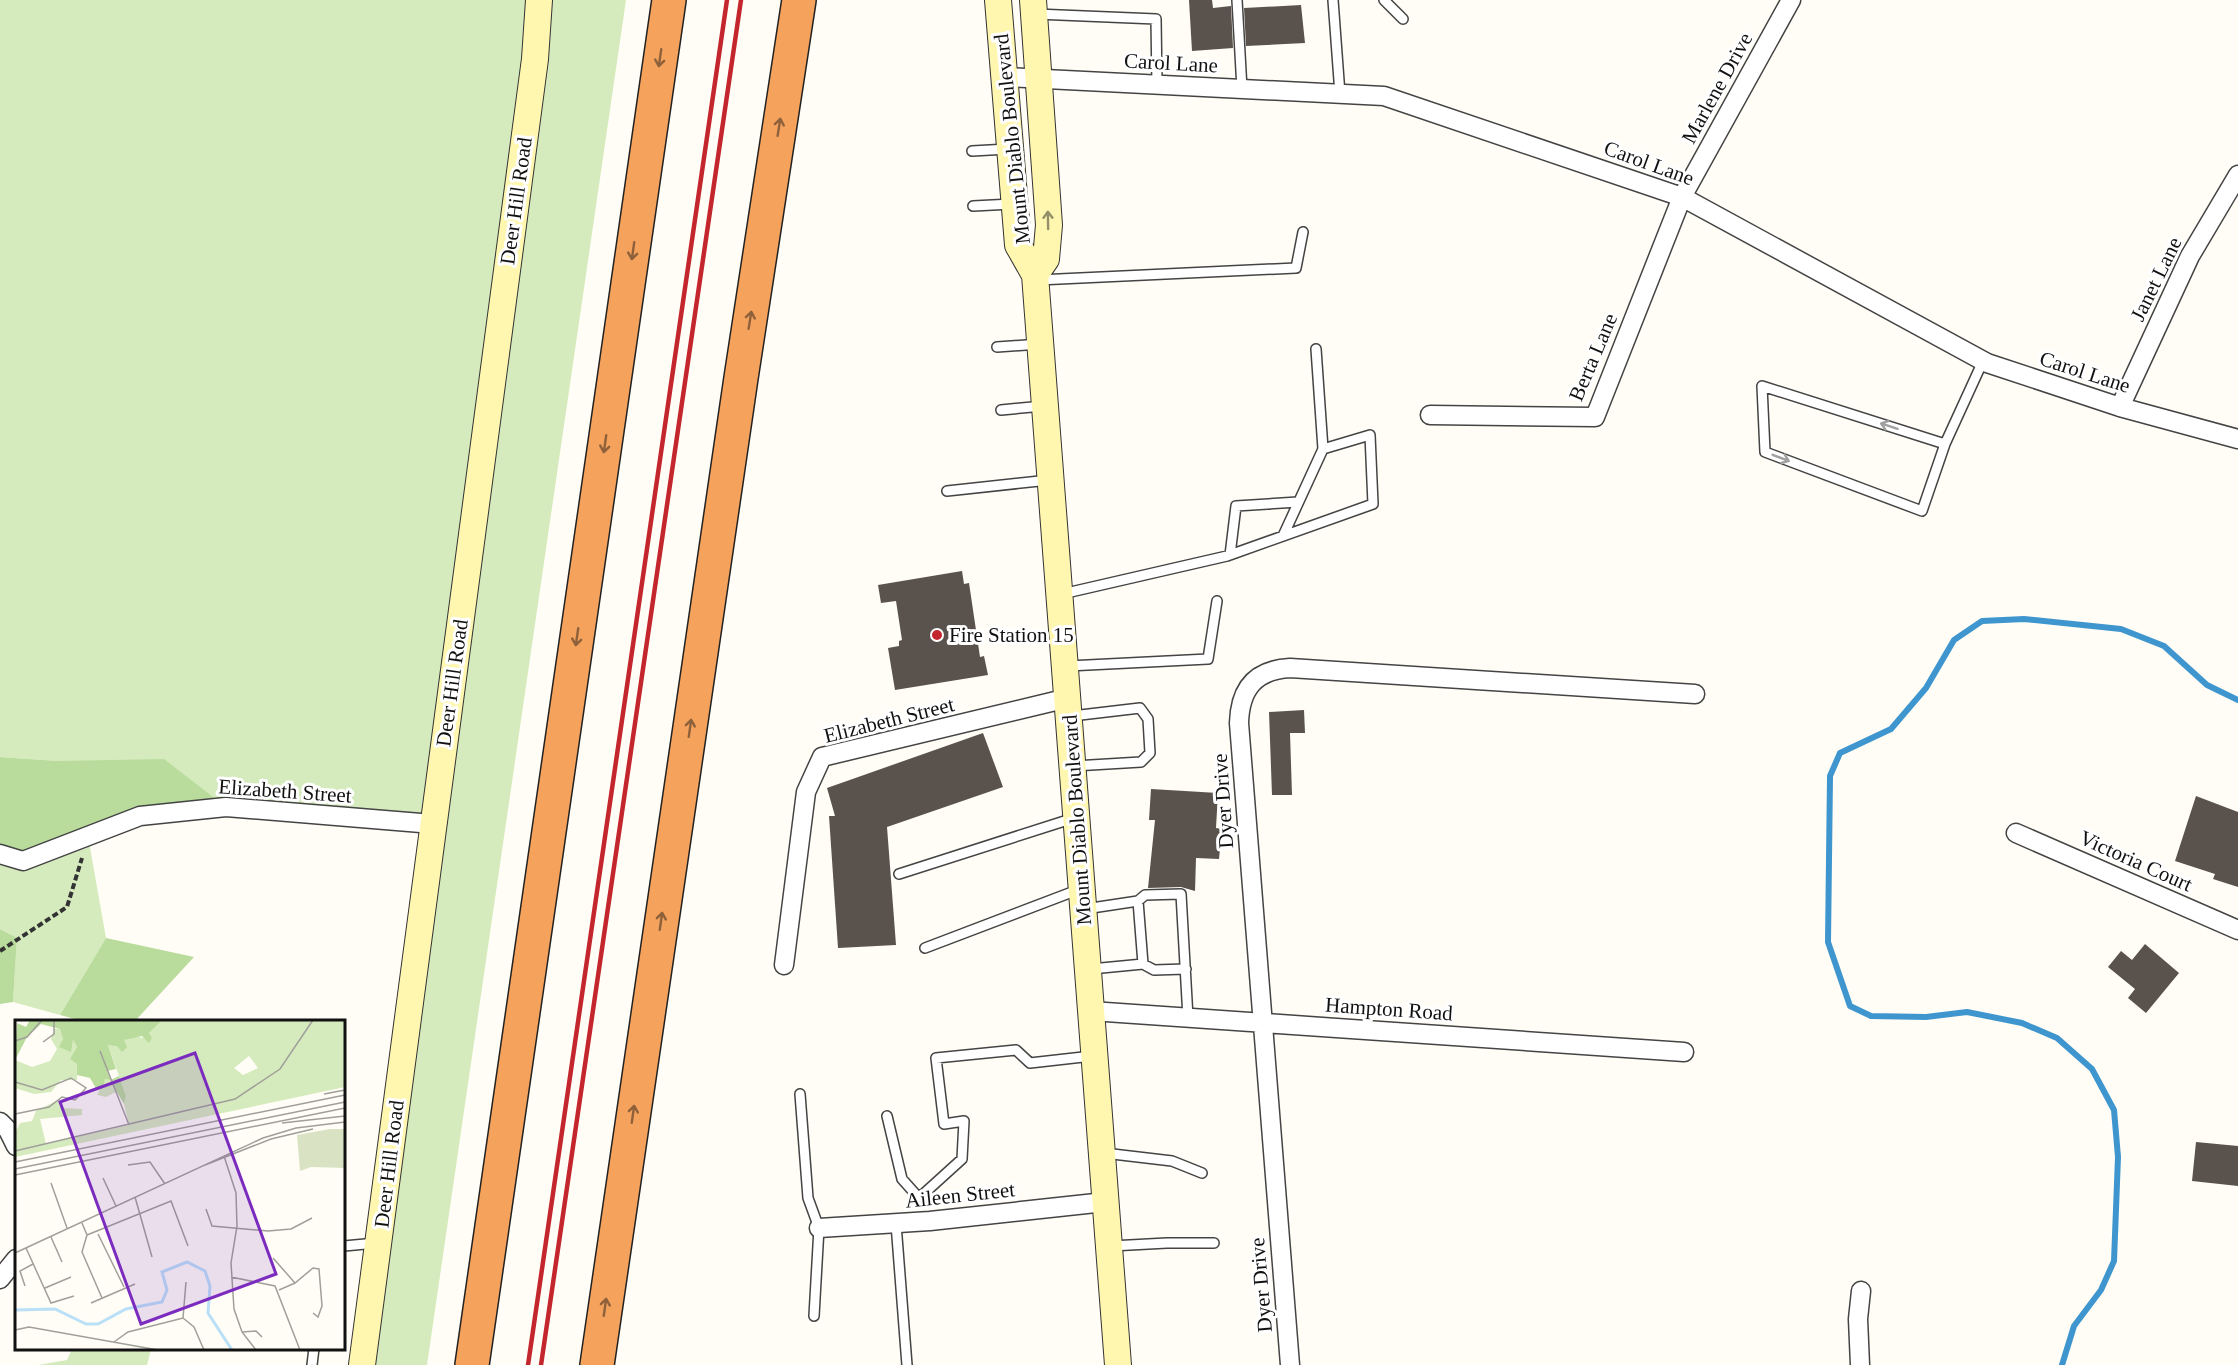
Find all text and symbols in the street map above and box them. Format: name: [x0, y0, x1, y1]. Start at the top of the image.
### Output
street label: Marlene Drive: [1677, 28, 1757, 148]
street label: Mount Diablo Boulevard: [989, 32, 1035, 245]
one-way arrow: [655, 48, 666, 67]
street label: Carol Lane: [1123, 49, 1219, 77]
one-way arrow: [774, 118, 785, 138]
street label: Deer Hill Road: [495, 135, 537, 266]
street label: Carol Lane: [1601, 136, 1697, 190]
one-way arrow: [1042, 210, 1054, 230]
street label: Janet Lane: [2125, 233, 2187, 325]
one-way arrow: [627, 241, 638, 260]
street label: Berta Lane: [1564, 310, 1622, 404]
one-way arrow: [744, 311, 755, 331]
street label: Carol Lane: [2037, 346, 2133, 398]
one-way arrow: [1880, 420, 1899, 431]
one-way arrow: [599, 434, 610, 453]
one-way arrow: [1771, 453, 1790, 464]
street label: Deer Hill Road: [431, 617, 473, 748]
place label: Fire Station 15: [949, 623, 1074, 647]
one-way arrow: [572, 627, 583, 646]
marker: Fire Station 15: [930, 628, 944, 642]
street label: Elizabeth Street: [821, 692, 957, 748]
street label: Mount Diablo Boulevard: [1058, 713, 1096, 926]
one-way arrow: [684, 719, 695, 739]
street label: Dyer Drive: [1208, 753, 1238, 849]
street label: Elizabeth Street: [218, 774, 353, 808]
street label: Victoria Court: [2076, 826, 2196, 897]
one-way arrow: [656, 912, 667, 932]
street label: Hampton Road: [1324, 993, 1454, 1025]
inset map: [15, 1020, 345, 1350]
street label: Deer Hill Road: [369, 1098, 409, 1229]
one-way arrow: [628, 1105, 639, 1125]
street label: Aileen Street: [904, 1177, 1016, 1213]
street label: Dyer Drive: [1245, 1237, 1277, 1333]
one-way arrow: [600, 1298, 611, 1317]

